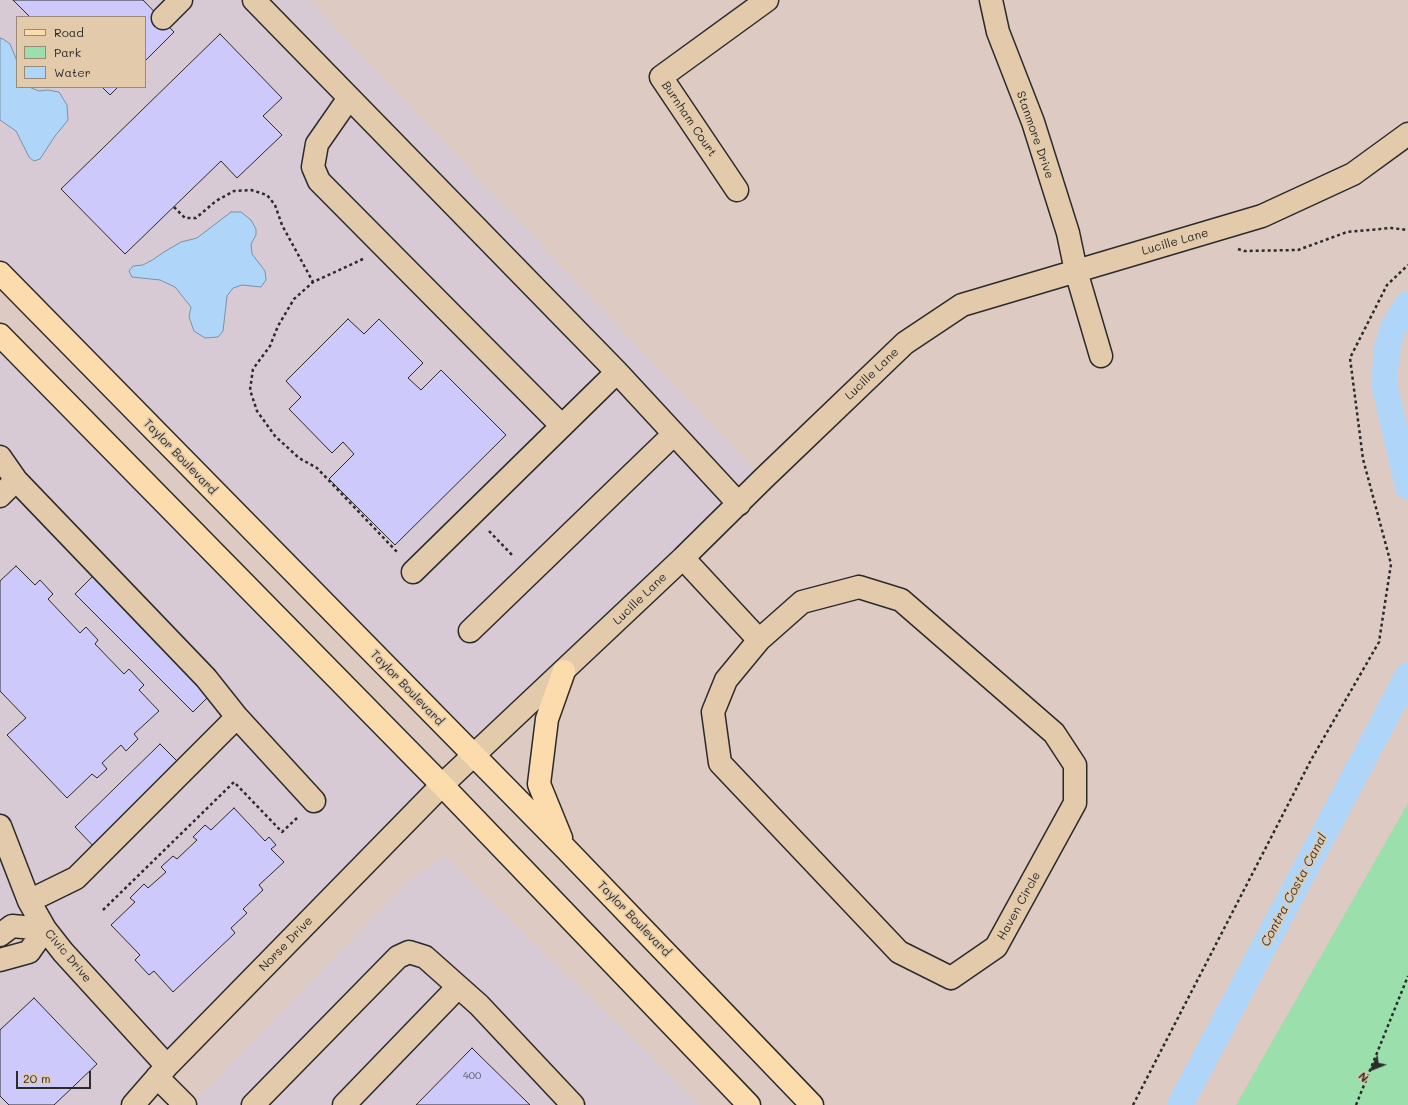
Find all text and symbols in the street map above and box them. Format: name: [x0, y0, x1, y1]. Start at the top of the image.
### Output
legend: [16, 16, 146, 88]
text: Road: [54, 24, 84, 40]
text: Park: [54, 44, 81, 60]
text: Water: [54, 64, 91, 80]
street label: Burnham Court: [658, 79, 720, 159]
street label: Stanmore Drive: [1013, 89, 1057, 181]
street label: Lucille Lane: [1140, 226, 1210, 258]
street label: Lucille Lane: [842, 345, 902, 403]
street label: Taylor Boulevard: [140, 416, 220, 498]
street label: Lucille Lane: [610, 570, 670, 628]
street label: Taylor Boulevard: [367, 647, 447, 729]
water label: Contra Costa Canal: [1258, 831, 1330, 949]
street label: Haven Circle: [994, 869, 1044, 943]
street label: Taylor Boulevard: [594, 878, 674, 960]
street label: Norse Drive: [256, 914, 316, 974]
street label: Civic Drive: [42, 927, 94, 985]
north arrow: [1352, 1049, 1392, 1089]
scale bar: [18, 1063, 93, 1089]
text: N: [1355, 1069, 1371, 1086]
text: 20 m: [23, 1070, 51, 1086]
house number: 400: [463, 1070, 481, 1082]

